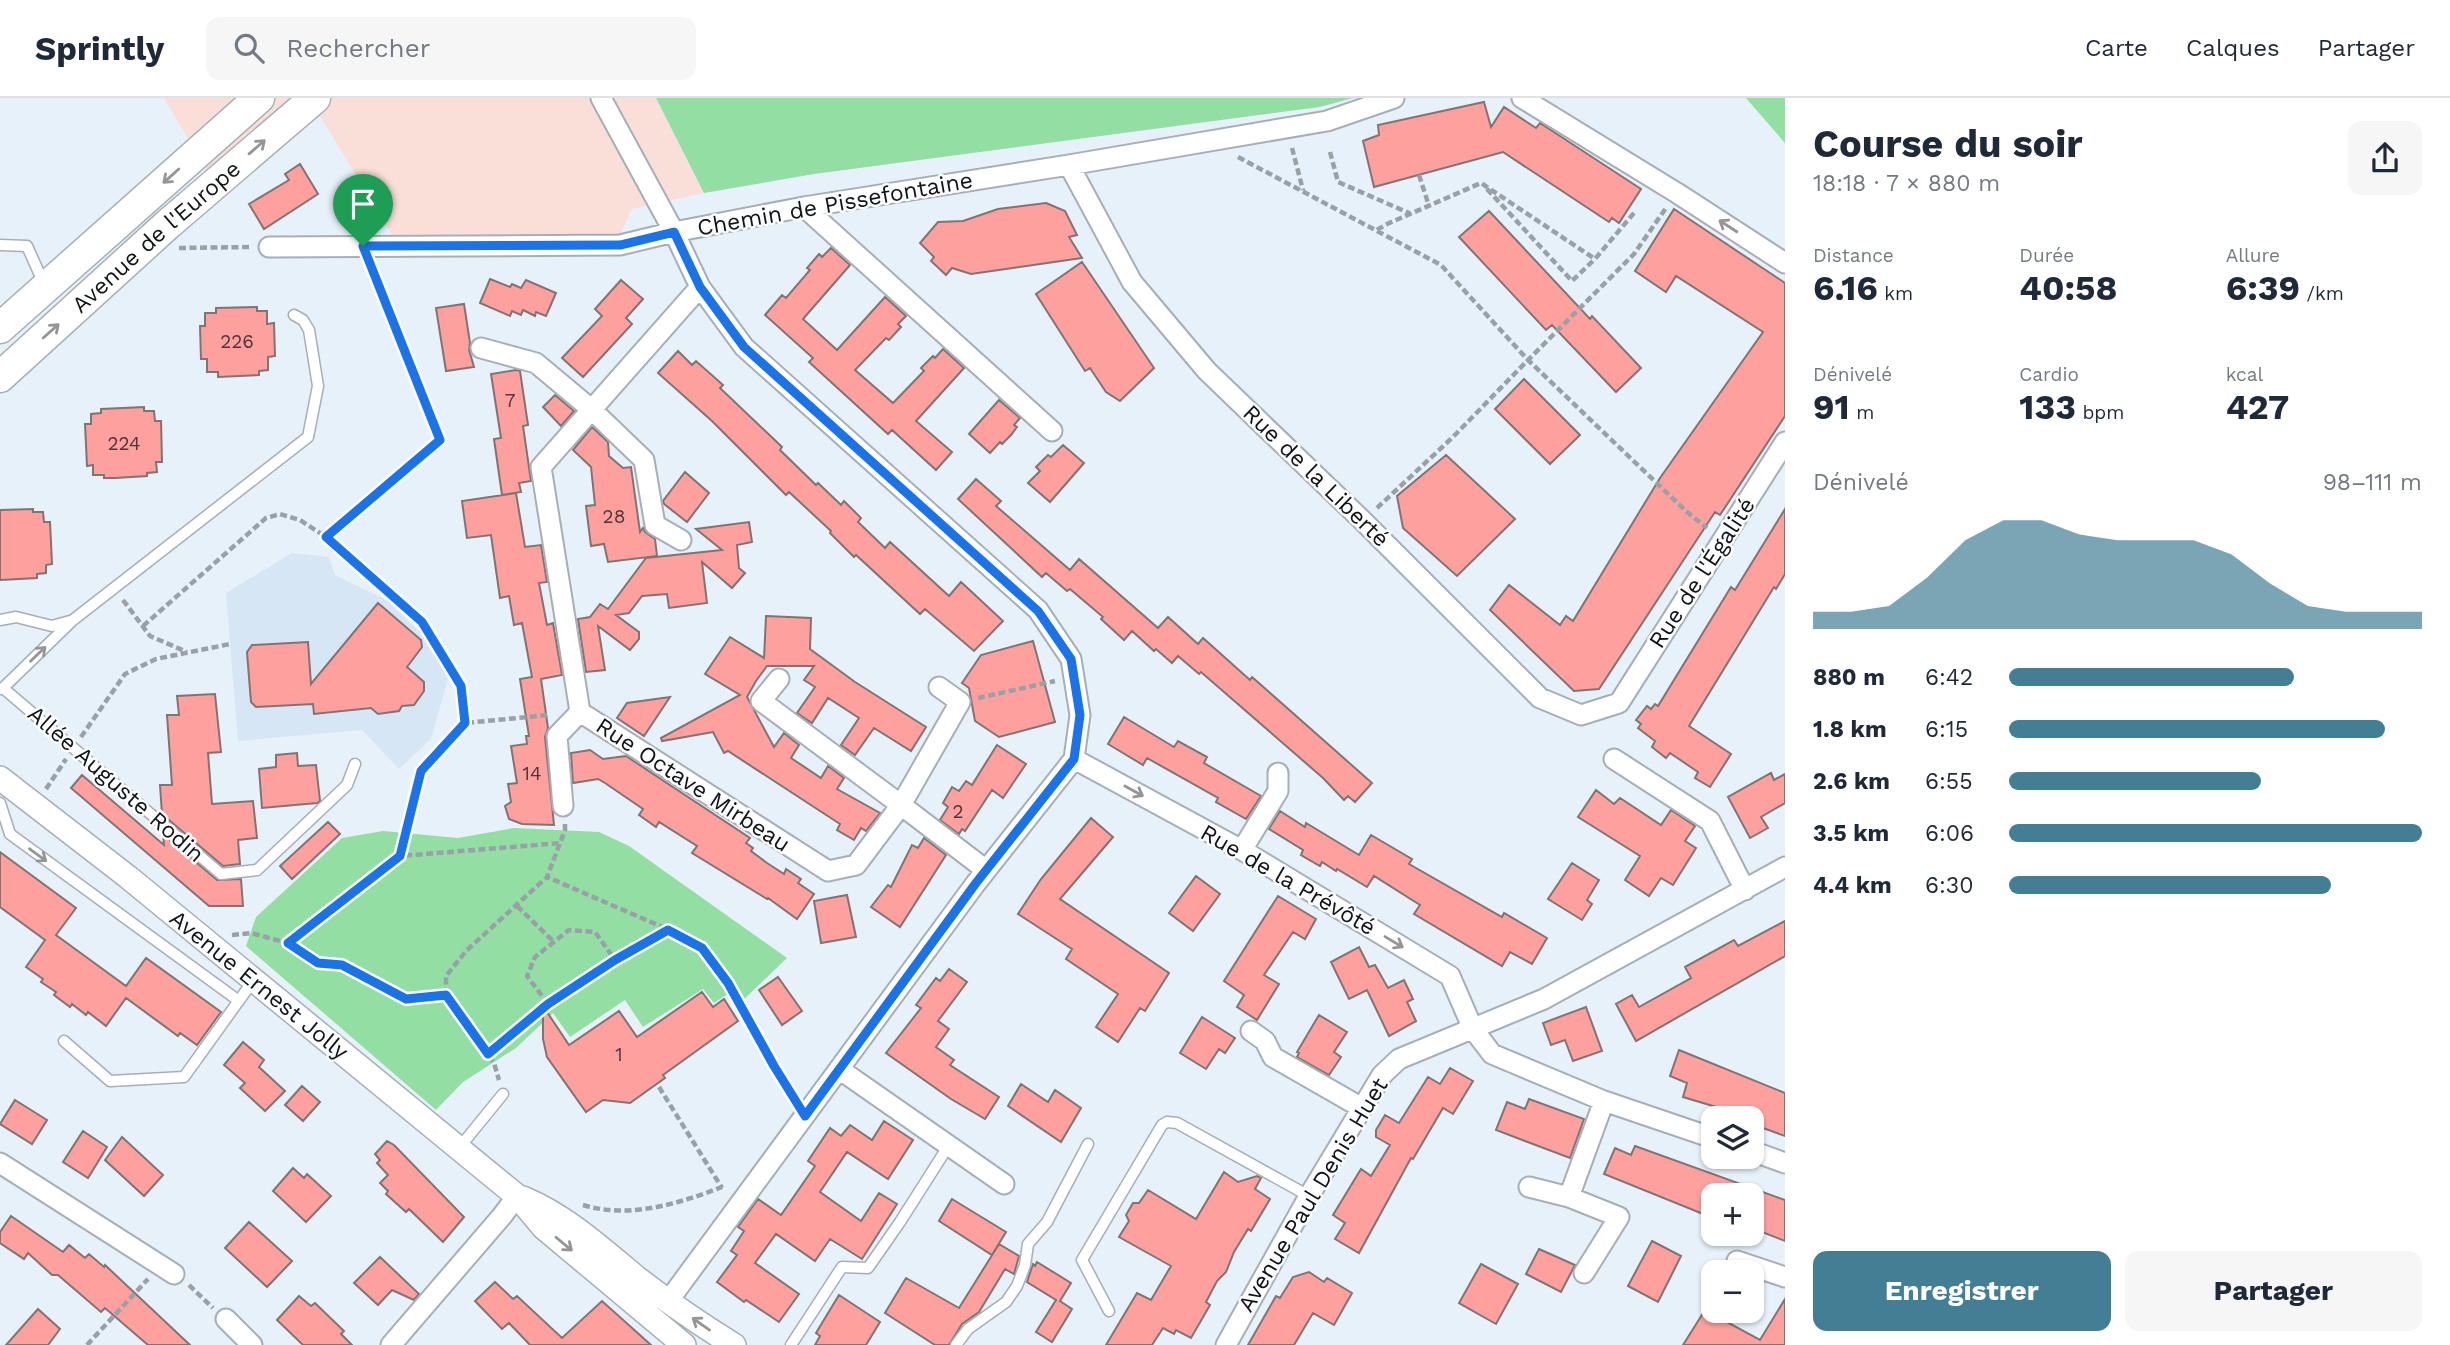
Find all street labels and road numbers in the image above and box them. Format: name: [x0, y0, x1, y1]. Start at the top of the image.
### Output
street label: Avenue de l'Europe: [66, 155, 246, 318]
street label: Chemin de Pissefontaine: [695, 166, 975, 242]
street label: Rue de la Liberté: [1237, 399, 1395, 553]
street label: Rue de l'Égalité: [1643, 493, 1761, 653]
street label: Allée Auguste Rodin: [22, 700, 210, 868]
street label: Rue Octave Mirbeau: [591, 712, 795, 858]
street label: Rue de la Prévôté: [1196, 819, 1380, 941]
street label: Avenue Ernest Jolly: [164, 905, 354, 1065]
street label: Avenue Paul Denis Huet: [1232, 1073, 1394, 1317]

